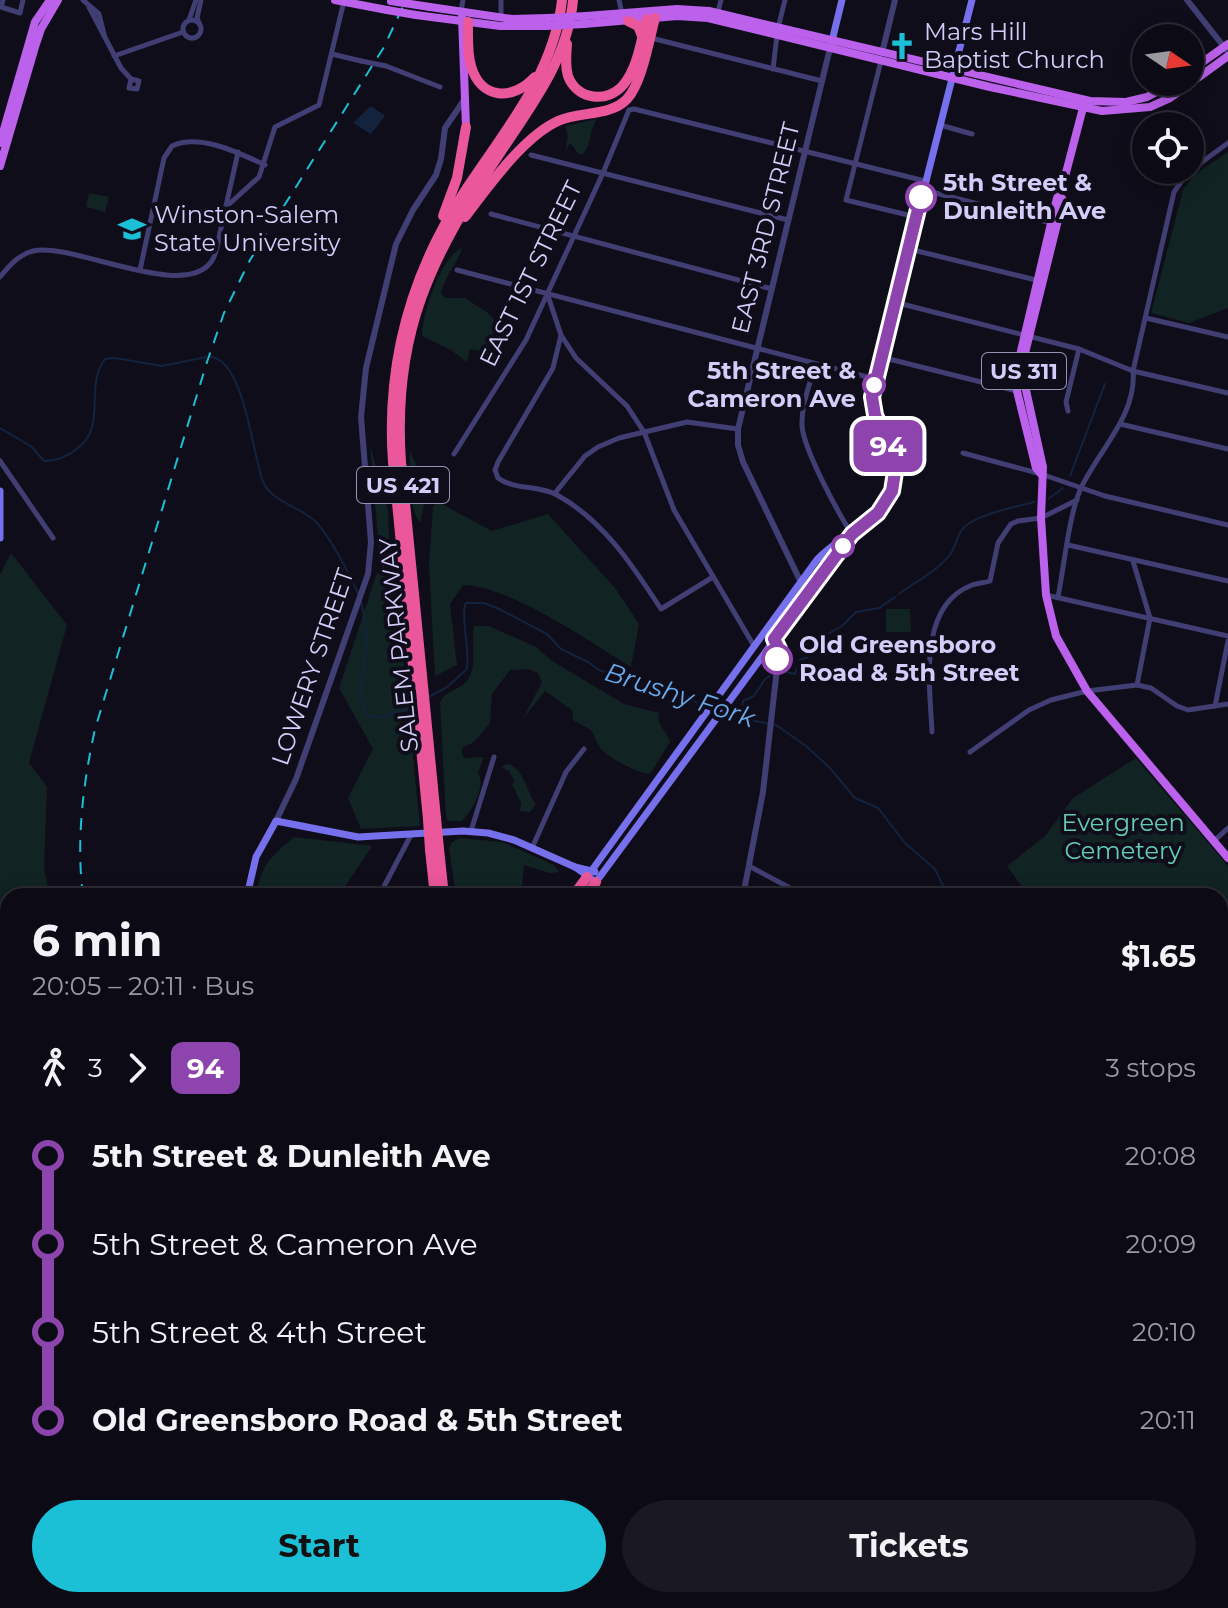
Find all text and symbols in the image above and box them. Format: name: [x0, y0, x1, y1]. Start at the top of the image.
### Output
place label: Mars Hill Baptist Church: [924, 17, 1105, 74]
north arrow: [1132, 24, 1204, 96]
map controls: [1132, 24, 1204, 184]
church icon: Mars Hill Baptist Church: [887, 31, 917, 61]
button: locate: [1132, 112, 1204, 184]
street label: EAST 3RD STREET: [725, 119, 806, 336]
place label: 5th Street & Dunleith Ave: [943, 168, 1106, 225]
street label: EAST 1ST STREET: [473, 176, 588, 371]
marker: 5th Street & Dunleith Ave: [906, 182, 936, 212]
place label: Winston-Salem State University: [154, 200, 341, 257]
school or university icon: Winston-Salem State University: [117, 214, 147, 244]
road number: US 311: [982, 353, 1066, 389]
place label: 5th Street & Cameron Ave: [687, 356, 856, 413]
marker: 5th Street & Cameron Ave: [863, 374, 885, 396]
line badge: 94: [852, 420, 924, 472]
text: 94: [869, 429, 907, 463]
road number: US 421: [357, 467, 449, 503]
unlabelled marker: [832, 535, 854, 557]
street label: SALEM PARKWAY: [373, 536, 424, 754]
street label: LOWERY STREET: [265, 565, 360, 769]
place label: Old Greensboro Road & 5th Street: [799, 630, 1020, 687]
marker: Old Greensboro Road & 5th Street: [762, 644, 792, 674]
water label: Brushy Fork: [601, 656, 761, 735]
park label: Evergreen Cemetery: [1061, 808, 1185, 865]
text: 6 min: [32, 913, 162, 967]
text: $1.65: [1121, 938, 1196, 975]
text: 20:05 – 20:11 · Bus: [32, 970, 254, 1002]
icon: walk: [32, 1046, 76, 1090]
icon: forward: [115, 1046, 159, 1090]
text: 94: [187, 1051, 224, 1085]
text: 3: [88, 1052, 103, 1084]
text: 3 stops: [1105, 1052, 1196, 1084]
text: 5th Street & Dunleith Ave: [92, 1138, 491, 1175]
text: 20:08: [1125, 1140, 1196, 1172]
text: 5th Street & Cameron Ave: [92, 1226, 478, 1263]
text: 20:09: [1126, 1228, 1196, 1260]
text: 5th Street & 4th Street: [92, 1314, 427, 1351]
text: 20:10: [1132, 1316, 1196, 1348]
text: Old Greensboro Road & 5th Street: [92, 1402, 623, 1439]
text: 20:11: [1140, 1404, 1196, 1436]
button: Start: [32, 1500, 606, 1592]
button: Tickets: [622, 1500, 1196, 1592]

